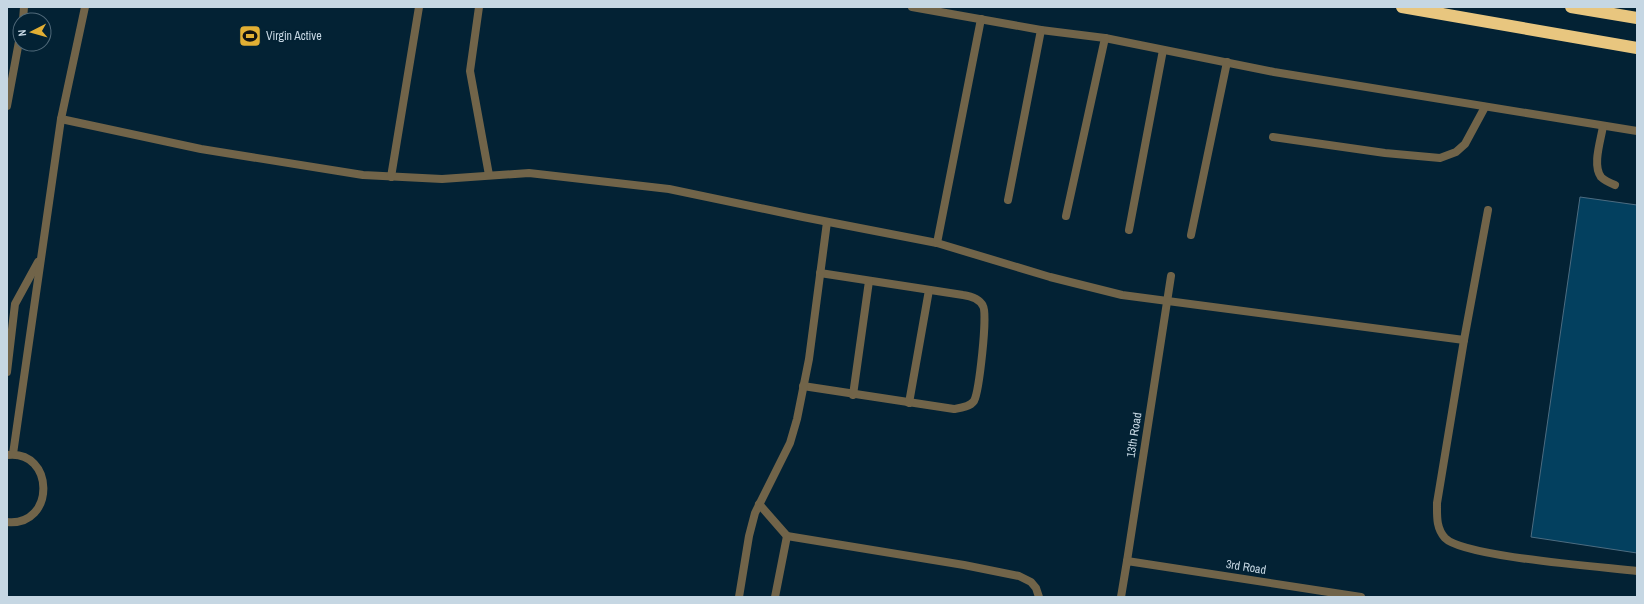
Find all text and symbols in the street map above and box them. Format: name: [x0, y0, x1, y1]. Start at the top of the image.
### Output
north arrow: [12, 12, 52, 52]
sports icon: Virgin Active: [237, 23, 263, 49]
place label: Virgin Active: [266, 28, 322, 44]
text: N: [15, 29, 29, 37]
street label: 13th Road: [1123, 411, 1145, 459]
street label: 3rd Road: [1225, 556, 1267, 578]

